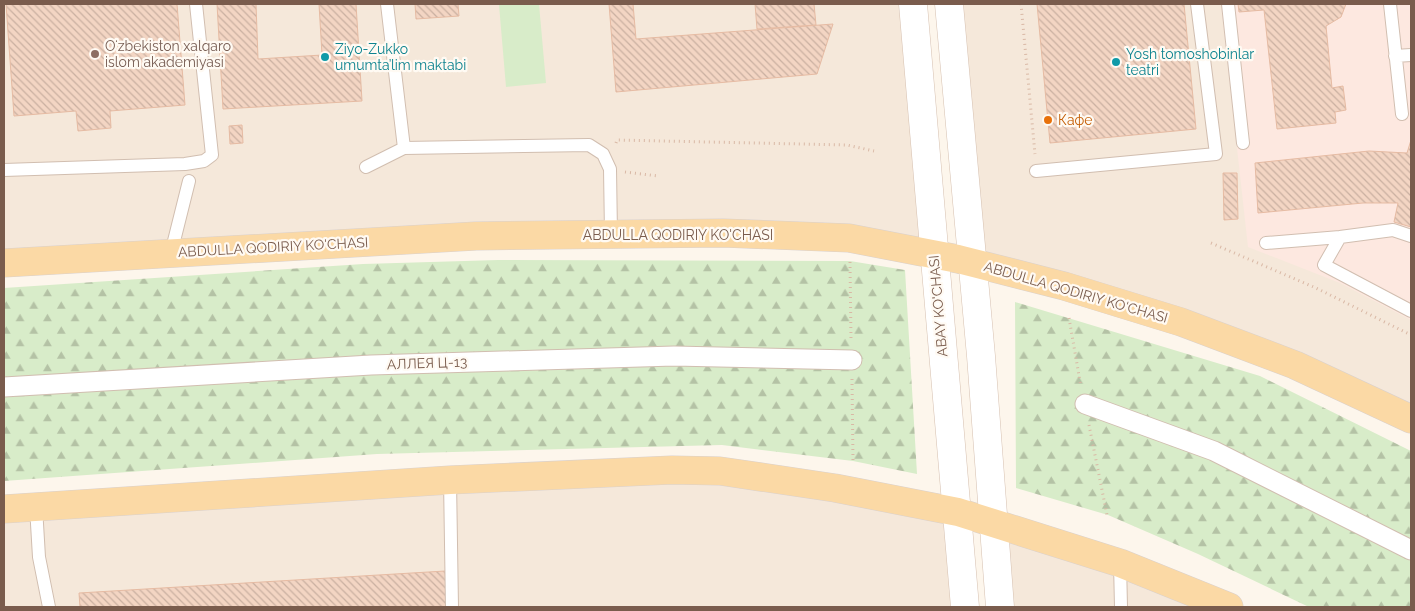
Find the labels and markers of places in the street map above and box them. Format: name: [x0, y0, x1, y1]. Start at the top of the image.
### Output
place label: Oʻzbekiston xalqaro islom akademiyasi: [105, 38, 231, 70]
place label: Ziyo-Zukko umumta’lim maktabi: [335, 41, 466, 73]
place label: Yosh tomoshobinlar teatri: [1126, 46, 1254, 78]
marker: Oʻzbekiston xalqaro islom akademiyasi: [89, 48, 101, 60]
marker: Ziyo-Zukko umumta’lim maktabi: [319, 51, 331, 63]
marker: Yosh tomoshobinlar teatri: [1110, 56, 1122, 68]
place label: Кафе: [1058, 112, 1093, 128]
marker: Кафе: [1042, 114, 1054, 126]

